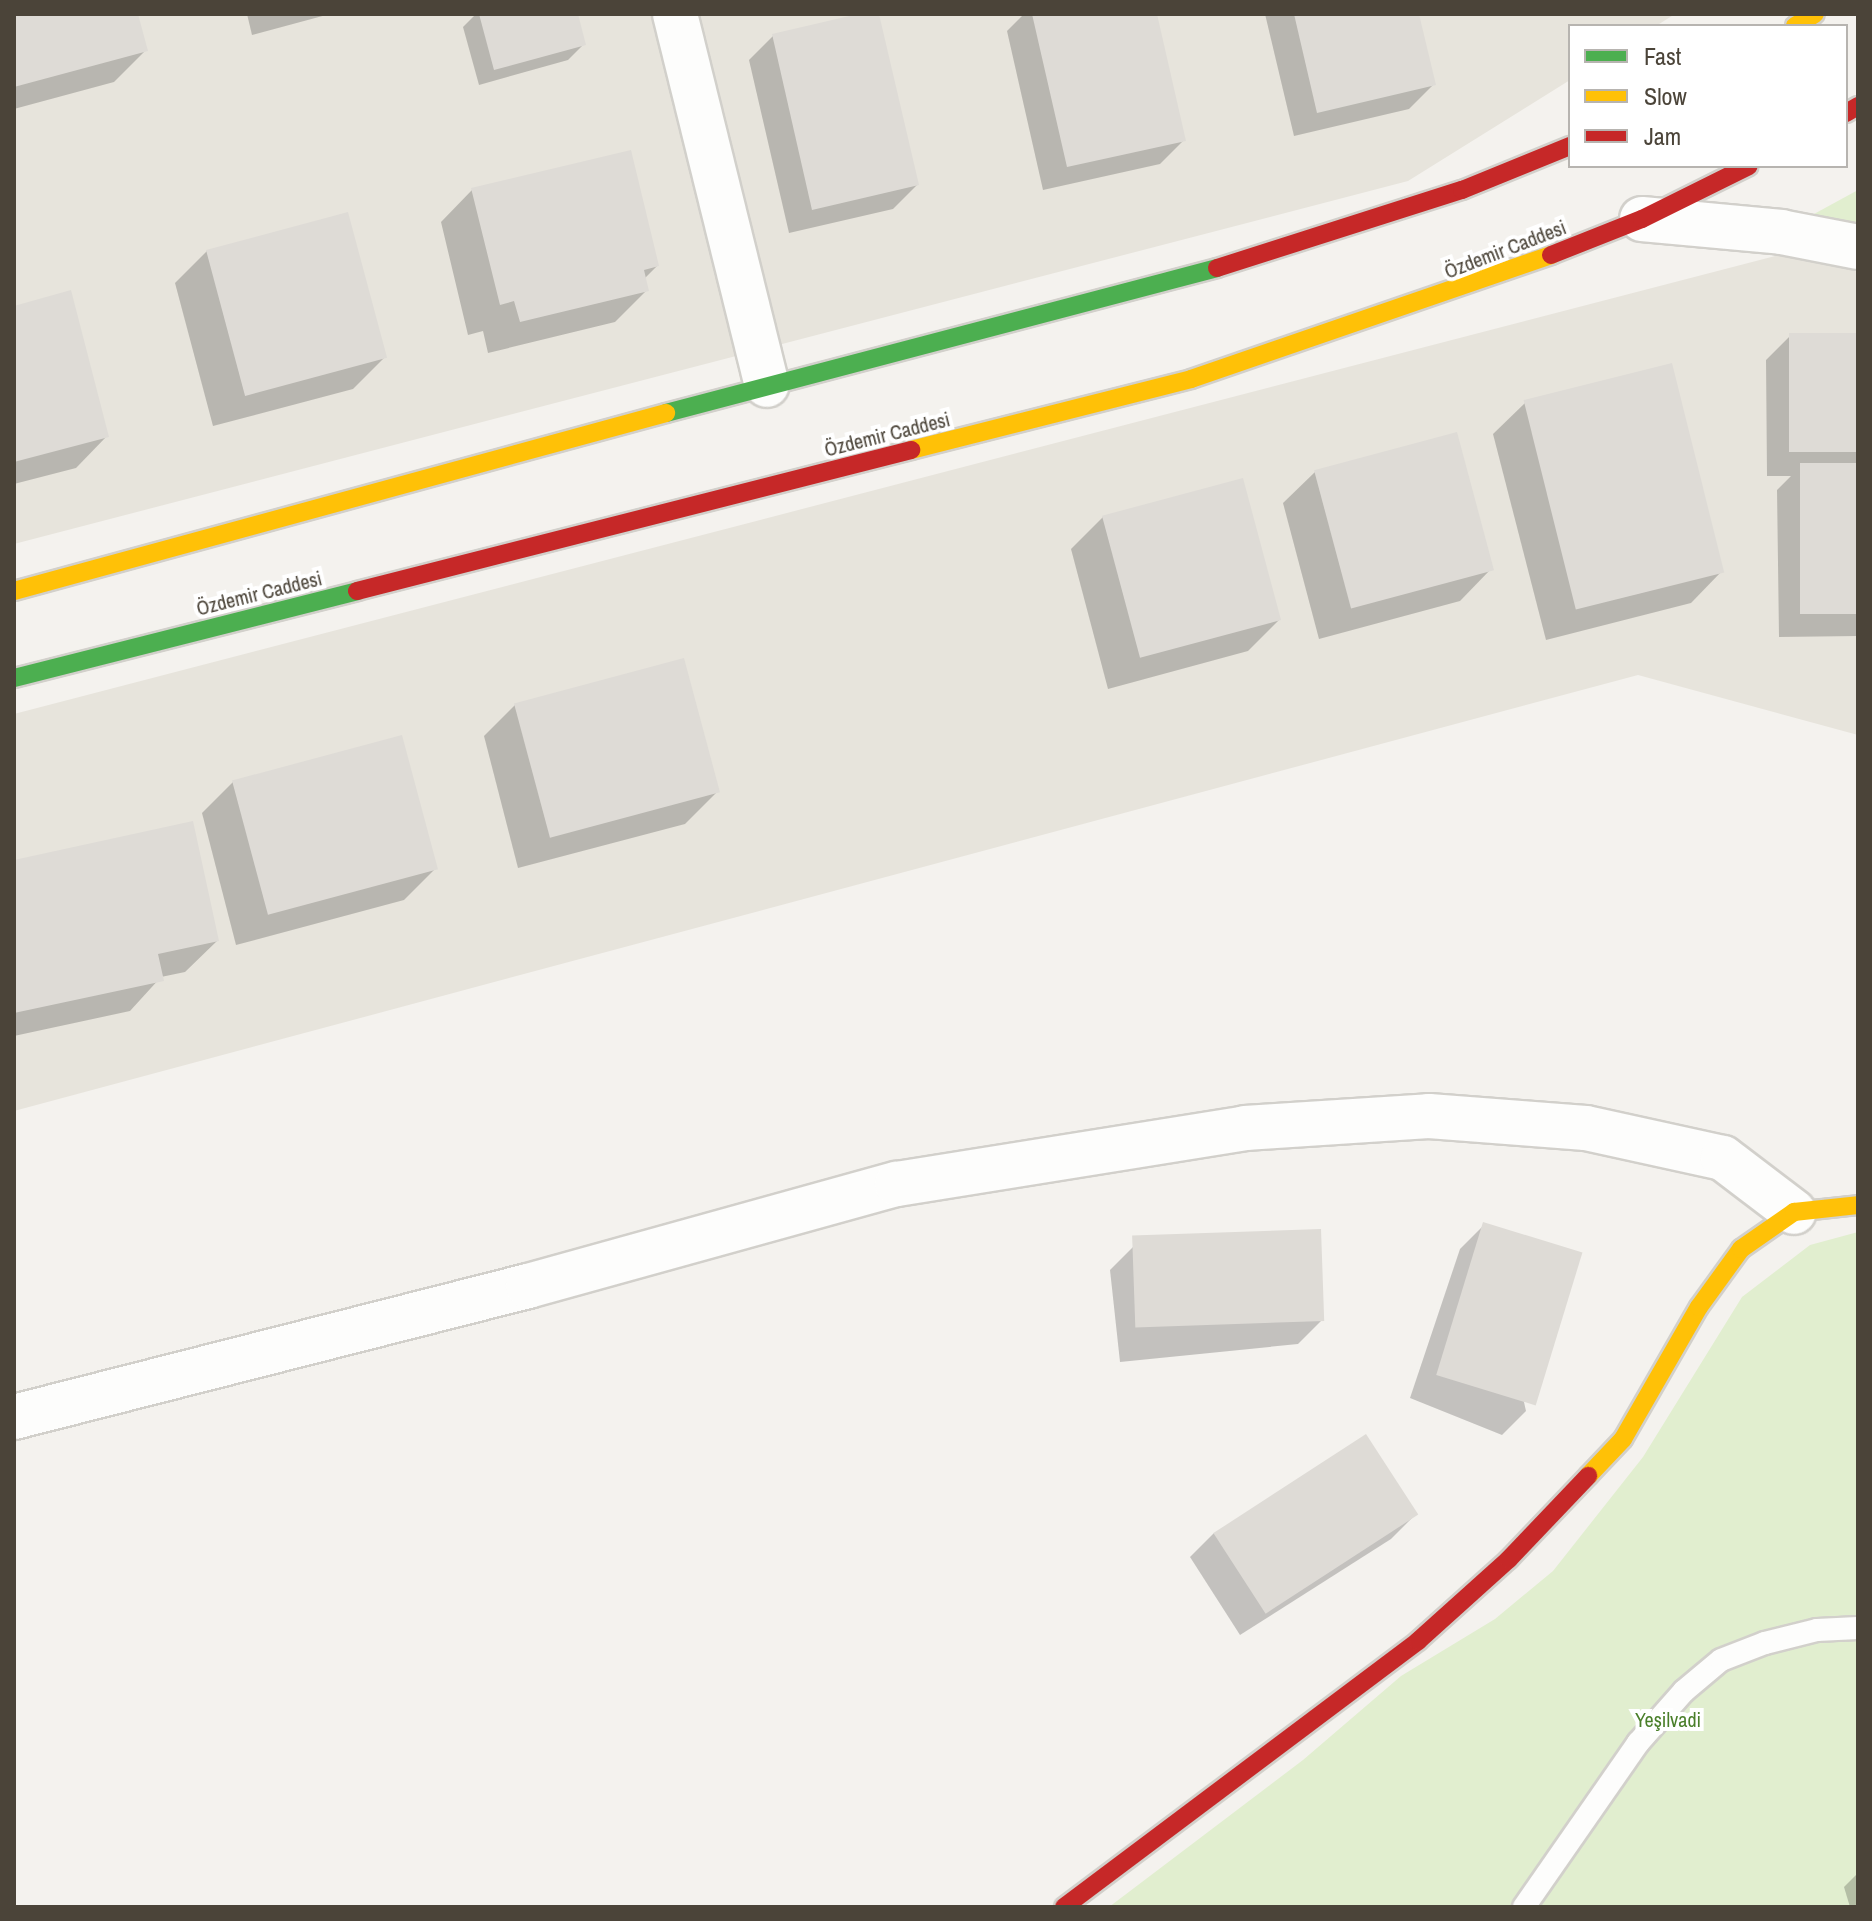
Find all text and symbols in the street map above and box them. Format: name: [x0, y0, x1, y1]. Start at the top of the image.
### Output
legend: [1568, 24, 1848, 168]
text: Fast: [1644, 40, 1681, 72]
text: Slow: [1644, 80, 1687, 112]
text: Jam: [1644, 120, 1681, 152]
street label: Özdemir Caddesi: [1441, 215, 1569, 283]
street label: Özdemir Caddesi: [822, 407, 952, 461]
street label: Özdemir Caddesi: [194, 566, 324, 620]
park label: Yeşilvadi: [1635, 1707, 1701, 1731]

